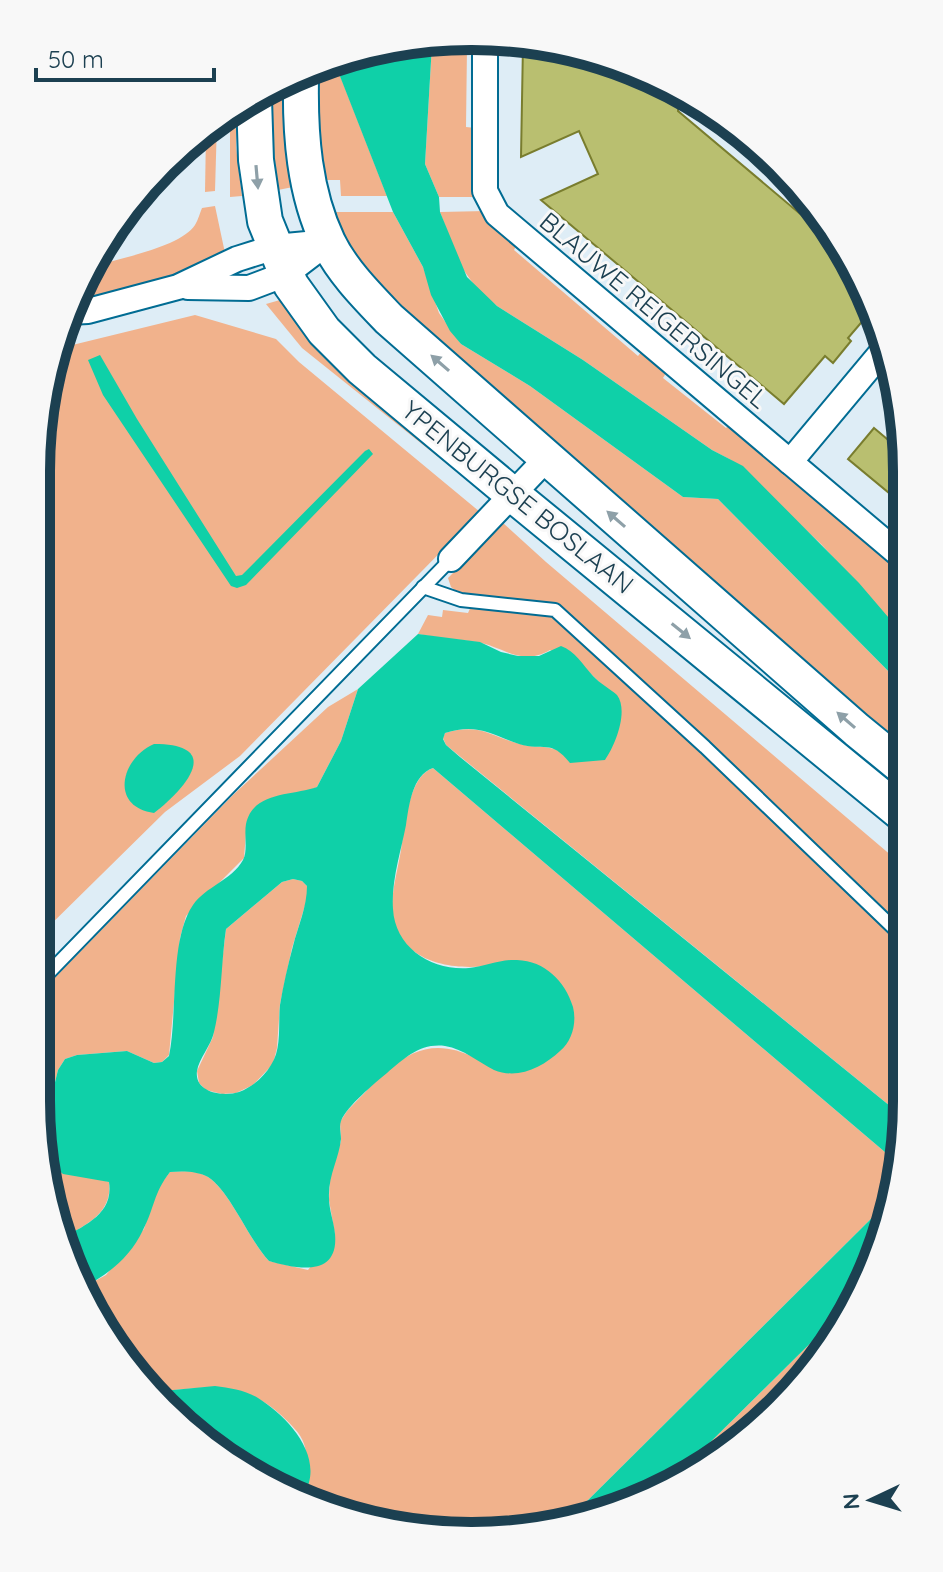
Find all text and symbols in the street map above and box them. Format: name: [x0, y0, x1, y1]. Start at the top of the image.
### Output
scale bar: [36, 32, 214, 82]
text: 50 m: [48, 44, 104, 74]
one-way arrow: [251, 165, 264, 190]
street label: BLAUWE REIGERSINGEL: [533, 205, 775, 415]
one-way arrow: [430, 355, 450, 372]
street label: YPENBURGSE BOSLAAN: [395, 393, 641, 601]
one-way arrow: [606, 510, 625, 528]
one-way arrow: [671, 622, 691, 639]
one-way arrow: [836, 712, 855, 730]
north arrow: [831, 1460, 911, 1540]
text: N: [837, 1492, 866, 1510]

